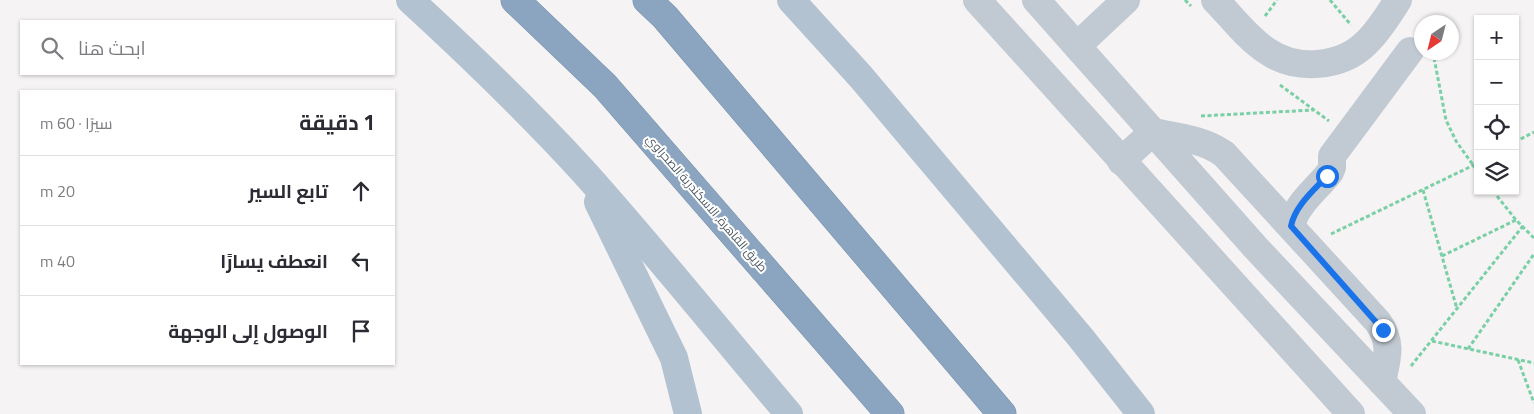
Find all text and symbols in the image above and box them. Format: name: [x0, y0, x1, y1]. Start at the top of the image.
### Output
north arrow: [1414, 15, 1459, 60]
map controls: [1474, 15, 1519, 195]
button: +: [1474, 15, 1519, 60]
search box: [20, 20, 395, 75]
text: ابحث هنا: [78, 33, 146, 62]
icon: search: [38, 34, 66, 62]
button: −: [1474, 60, 1519, 105]
button: locate: [1474, 105, 1519, 150]
text: 1 دقيقة: [299, 106, 375, 138]
text: سيرًا · 60 m: [40, 111, 112, 135]
street label: طريق القاهرة, الاسكندرية الصحراوي: [641, 130, 772, 277]
button: layers: [1474, 150, 1519, 195]
route start: [1316, 165, 1339, 188]
text: تابع السير: [248, 176, 328, 205]
icon: ahead: [347, 177, 375, 205]
text: 20 m: [40, 179, 75, 203]
text: انعطف يسارًا: [220, 246, 328, 275]
icon: left: [347, 247, 375, 275]
text: 40 m: [40, 249, 75, 273]
text: الوصول إلى الوجهة: [168, 316, 328, 345]
icon: arrive: [347, 317, 375, 345]
route end: [1372, 319, 1395, 342]

